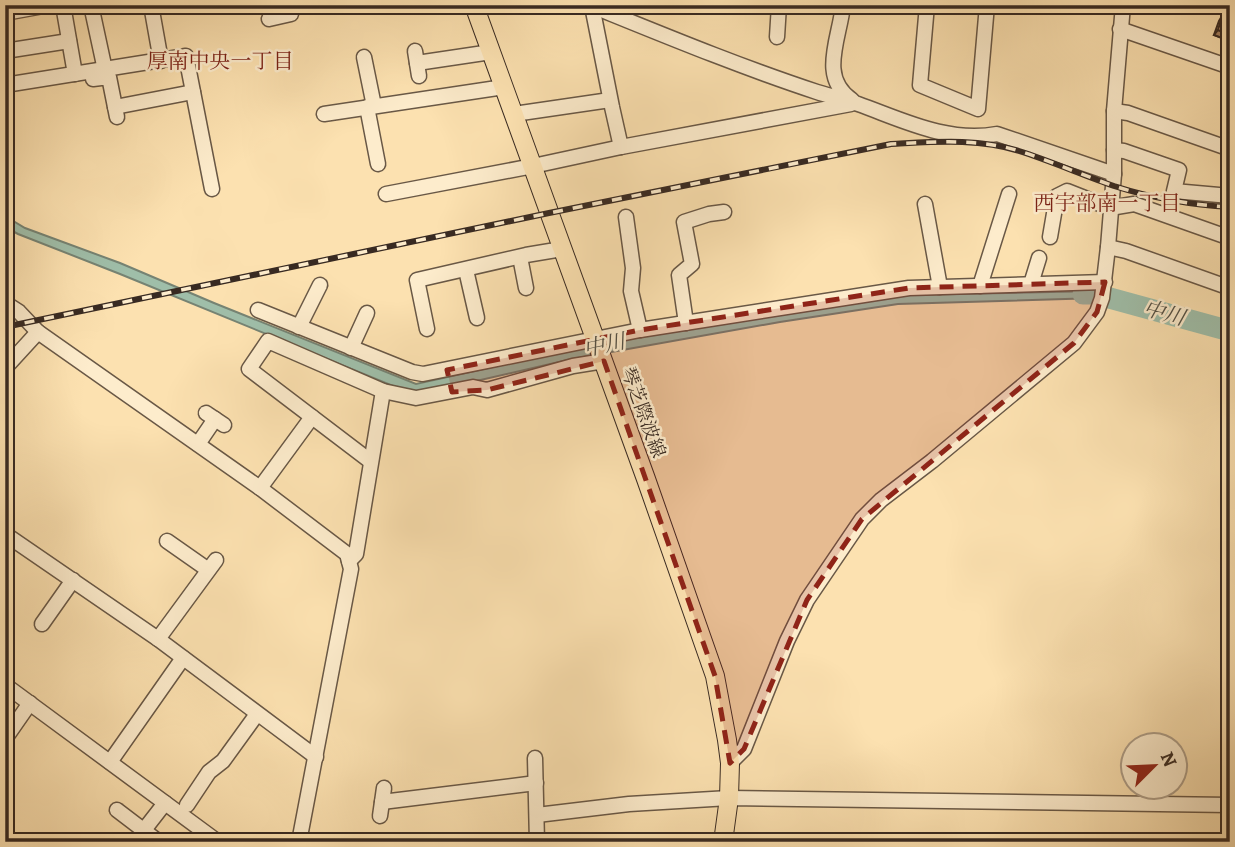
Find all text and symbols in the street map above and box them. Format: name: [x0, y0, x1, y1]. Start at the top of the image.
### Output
district label: 厚南中央一丁目: [147, 47, 294, 75]
district label: 西宇部南一丁目: [1034, 189, 1181, 217]
water label: 中川: [1140, 294, 1190, 332]
water label: 中川: [581, 327, 629, 363]
street label: 琴芝際波線: [615, 363, 672, 461]
north arrow: [1120, 732, 1190, 802]
text: N: [1154, 748, 1183, 771]

